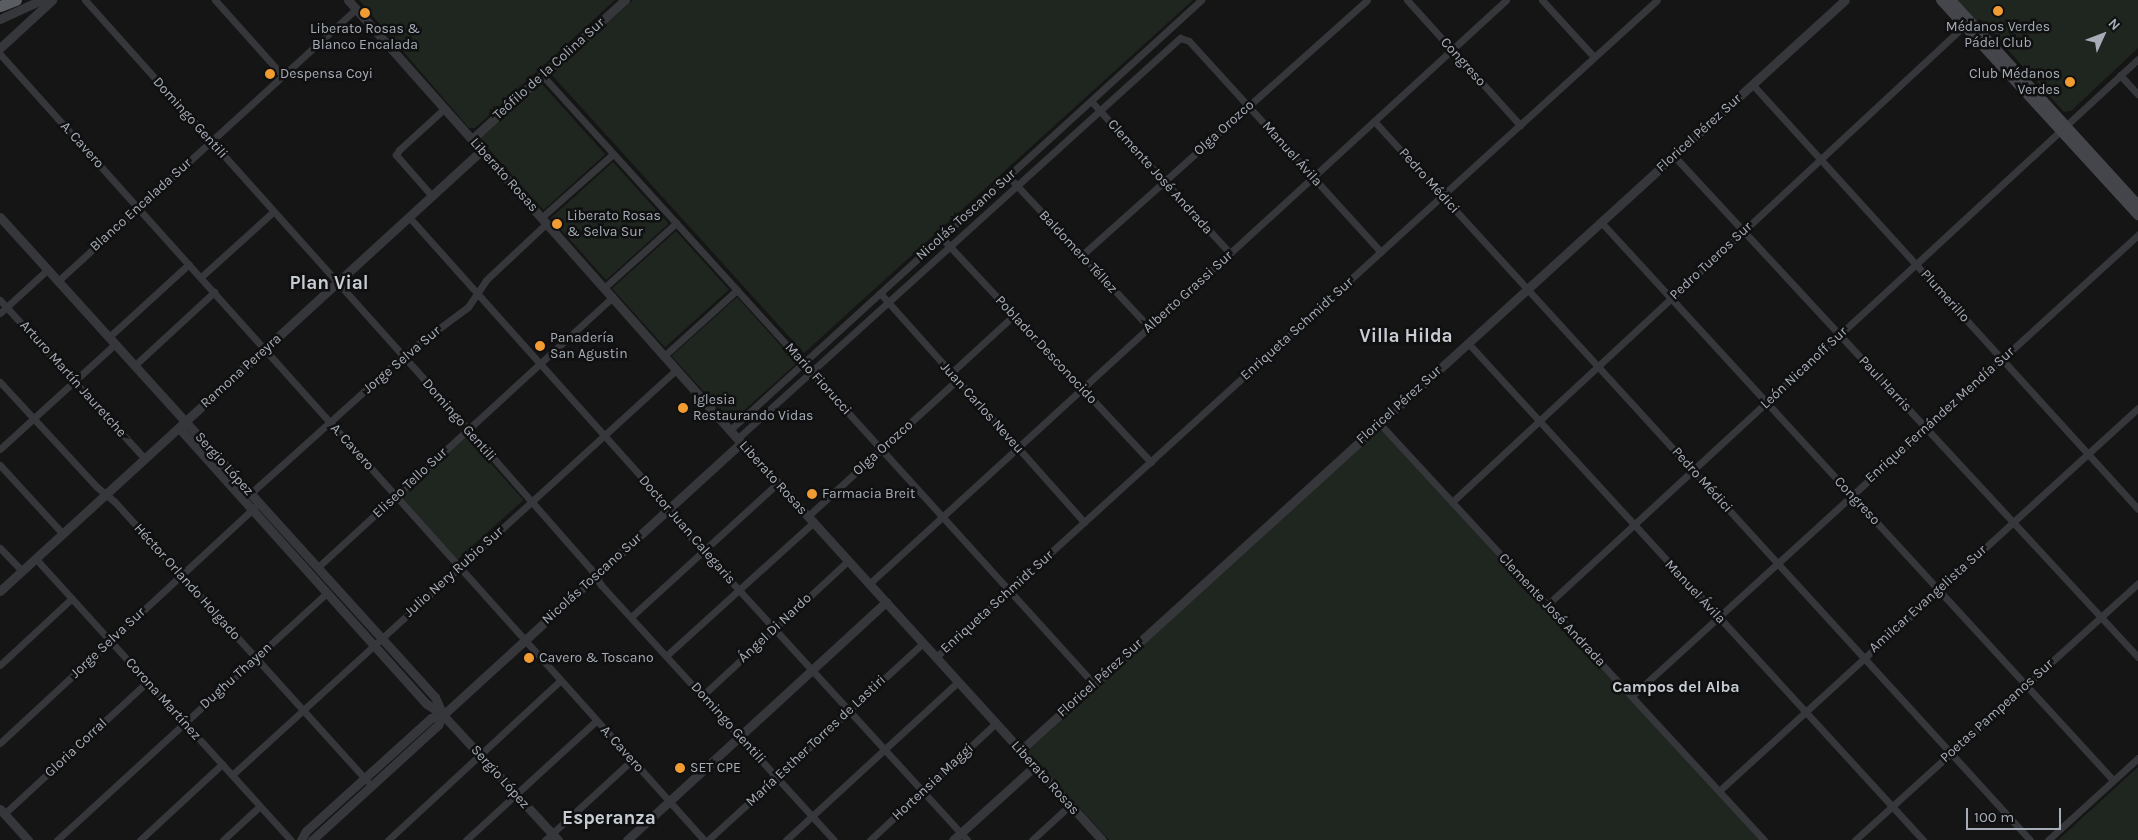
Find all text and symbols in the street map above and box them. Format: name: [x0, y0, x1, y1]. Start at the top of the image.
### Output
marker: Médanos Verdes Pádel Club: [1992, 5, 2004, 17]
marker: Liberato Rosas & Blanco Encalada: [359, 7, 371, 19]
north arrow: [2078, 10, 2128, 60]
street label: Teófilo de la Colina Sur: [490, 15, 608, 123]
text: N: [2105, 15, 2124, 34]
place label: Médanos Verdes Pádel Club: [1946, 19, 2050, 52]
place label: Liberato Rosas & Blanco Encalada: [310, 21, 420, 54]
street label: Congreso: [1437, 34, 1489, 90]
place label: Despensa Coyi: [280, 66, 373, 82]
place label: Club Médanos Verdes: [1969, 66, 2060, 98]
marker: Despensa Coyi: [264, 68, 276, 80]
street label: Domingo Gentili: [149, 74, 231, 162]
marker: Club Médanos Verdes: [2064, 76, 2076, 88]
street label: Floricel Pérez Sur: [1653, 90, 1745, 176]
street label: Olga Orozco: [1190, 97, 1258, 159]
street label: Clemente José Andrada: [1104, 116, 1216, 238]
street label: A. Cavero: [57, 118, 107, 172]
street label: Manuel Ávila: [1258, 118, 1326, 190]
street label: Liberato Rosas: [466, 135, 542, 215]
street label: Pedro Médici: [1395, 145, 1463, 217]
street label: Blanco Encalada Sur: [87, 155, 195, 255]
street label: Nicolás Toscano Sur: [913, 166, 1019, 264]
street label: Baldomero Téllez: [1035, 207, 1121, 297]
place label: Liberato Rosas & Selva Sur: [567, 208, 661, 240]
marker: Liberato Rosas & Selva Sur: [551, 218, 563, 230]
street label: Pedro Tueros Sur: [1666, 219, 1756, 303]
street label: Alberto Grassi Sur: [1140, 247, 1236, 337]
street label: Plumerillo: [1917, 266, 1973, 326]
district label: Plan Vial: [289, 273, 369, 295]
street label: Enriqueta Schmidt Sur: [1237, 274, 1357, 384]
street label: Poblador Desconocido: [992, 292, 1100, 408]
street label: Arturo Martín Jauretche: [16, 317, 130, 441]
street label: Jorge Selva Sur: [360, 323, 444, 397]
street label: León Nicanoff Sur: [1757, 323, 1851, 413]
district label: Villa Hilda: [1359, 326, 1453, 348]
street label: Ramona Pereyra: [197, 330, 285, 412]
place label: Panadería San Agustin: [550, 330, 628, 362]
marker: Panadería San Agustin: [534, 340, 546, 352]
street label: Mario Fiorucci: [781, 340, 855, 418]
street label: Enrique Fernández Mendía Sur: [1862, 344, 2018, 486]
street label: Paul Harris: [1855, 353, 1915, 415]
street label: Juan Carlos Neveu: [937, 359, 1027, 457]
street label: Floricel Pérez Sur: [1353, 362, 1445, 448]
street label: Domingo Gentili: [419, 375, 499, 465]
place label: Iglesia Restaurando Vidas: [693, 392, 813, 424]
marker: Iglesia Restaurando Vidas: [677, 402, 689, 414]
street label: Olga Orozco: [849, 417, 917, 479]
street label: A. Cavero: [327, 420, 377, 474]
street label: Sergio López: [191, 429, 257, 499]
street label: Liberato Rosas: [735, 438, 811, 518]
street label: Eliseo Tello Sur: [369, 444, 451, 522]
street label: Pedro Médici: [1668, 444, 1736, 516]
street label: Doctor Juan Calegaris: [635, 472, 739, 588]
street label: Congreso: [1830, 473, 1884, 529]
place label: Farmacia Breit: [822, 486, 915, 502]
marker: Farmacia Breit: [806, 488, 818, 500]
street label: Héctor Orlando Holgado: [130, 520, 244, 644]
street label: Julio Nery Rubio Sur: [401, 523, 507, 621]
street label: Nicolás Toscano Sur: [539, 530, 645, 628]
street label: Amilcar Evangelista Sur: [1866, 542, 1990, 656]
street label: Enriqueta Schmidt Sur: [937, 547, 1057, 657]
street label: Clemente José Andrada: [1495, 550, 1609, 670]
street label: Manuel Ávila: [1661, 556, 1729, 628]
street label: Ángel Di Nardo: [735, 590, 815, 666]
street label: Jorge Selva Sur: [67, 604, 149, 682]
street label: Floricel Pérez Sur: [1054, 635, 1146, 721]
street label: Dughu Thayen: [196, 639, 276, 713]
place label: Cavero & Toscano: [539, 650, 654, 666]
marker: Cavero & Toscano: [523, 652, 535, 664]
street label: Corona Martínez: [122, 654, 204, 744]
street label: Poetas Pampeanos Sur: [1937, 656, 2057, 766]
street label: María Esther Torres de Lastiri: [743, 672, 889, 810]
district label: Campos del Alba: [1612, 677, 1740, 697]
street label: Domingo Gentili: [687, 679, 769, 767]
street label: Gloria Corral: [41, 715, 111, 781]
street label: A. Cavero: [597, 722, 647, 776]
street label: Liberato Rosas: [1007, 738, 1083, 818]
street label: Hortensia Maggi: [889, 740, 977, 824]
street label: Sergio López: [467, 742, 533, 812]
place label: SET CPE: [690, 760, 741, 776]
marker: SET CPE: [674, 762, 686, 774]
scale bar: [1968, 798, 2063, 830]
district label: Esperanza: [562, 808, 656, 830]
text: 100 m: [1974, 808, 2014, 826]

